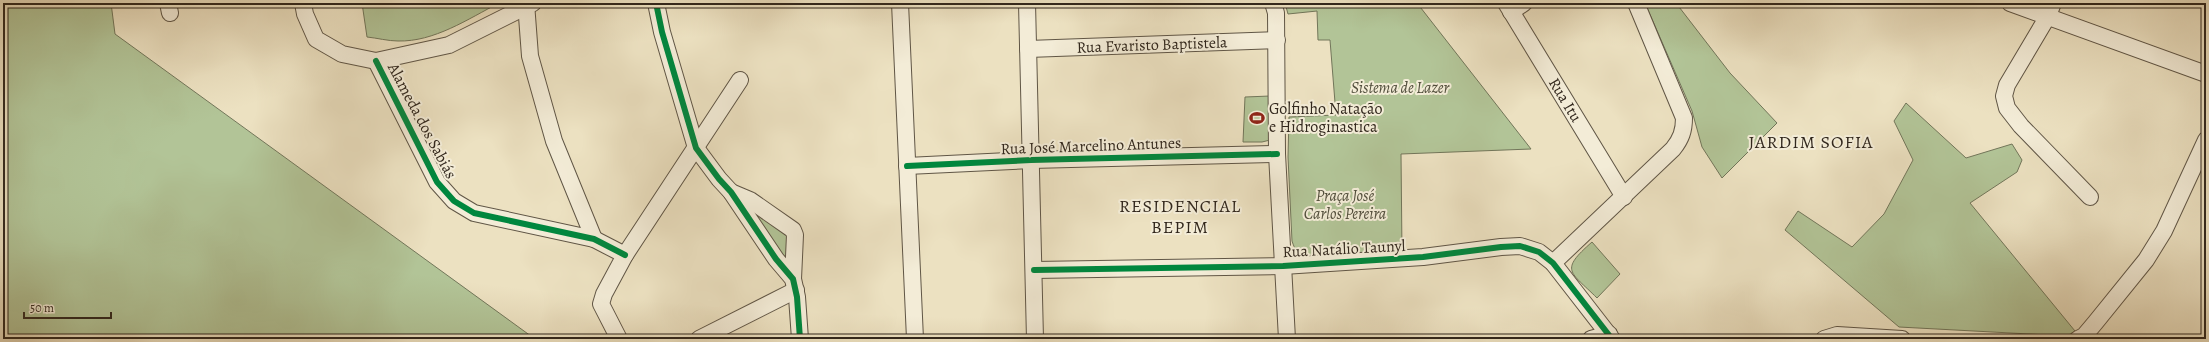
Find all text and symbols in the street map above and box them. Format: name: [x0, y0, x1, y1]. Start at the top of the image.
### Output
street label: Rua Evaristo Baptistela: [1076, 31, 1228, 59]
street label: Alameda dos Sabiás: [382, 58, 462, 183]
street label: Rua Itu: [1543, 74, 1587, 127]
park label: Sistema de Lazer: [1351, 77, 1450, 99]
place label: Golfinho Natação e Hidroginastica: [1269, 98, 1383, 138]
sports icon: Golfinho Natação e Hidroginastica: [1248, 109, 1266, 127]
district label: JARDIM SOFIA: [1748, 130, 1874, 154]
street label: Rua José Marcelino Antunes: [1000, 132, 1182, 160]
park label: Praça José Carlos Pereira: [1304, 185, 1387, 225]
district label: RESIDENCIAL BEPIM: [1119, 194, 1241, 239]
street label: Rua Natálio Taunyl: [1282, 235, 1406, 263]
scale bar: [24, 294, 111, 320]
text: 50 m: [30, 300, 54, 316]

